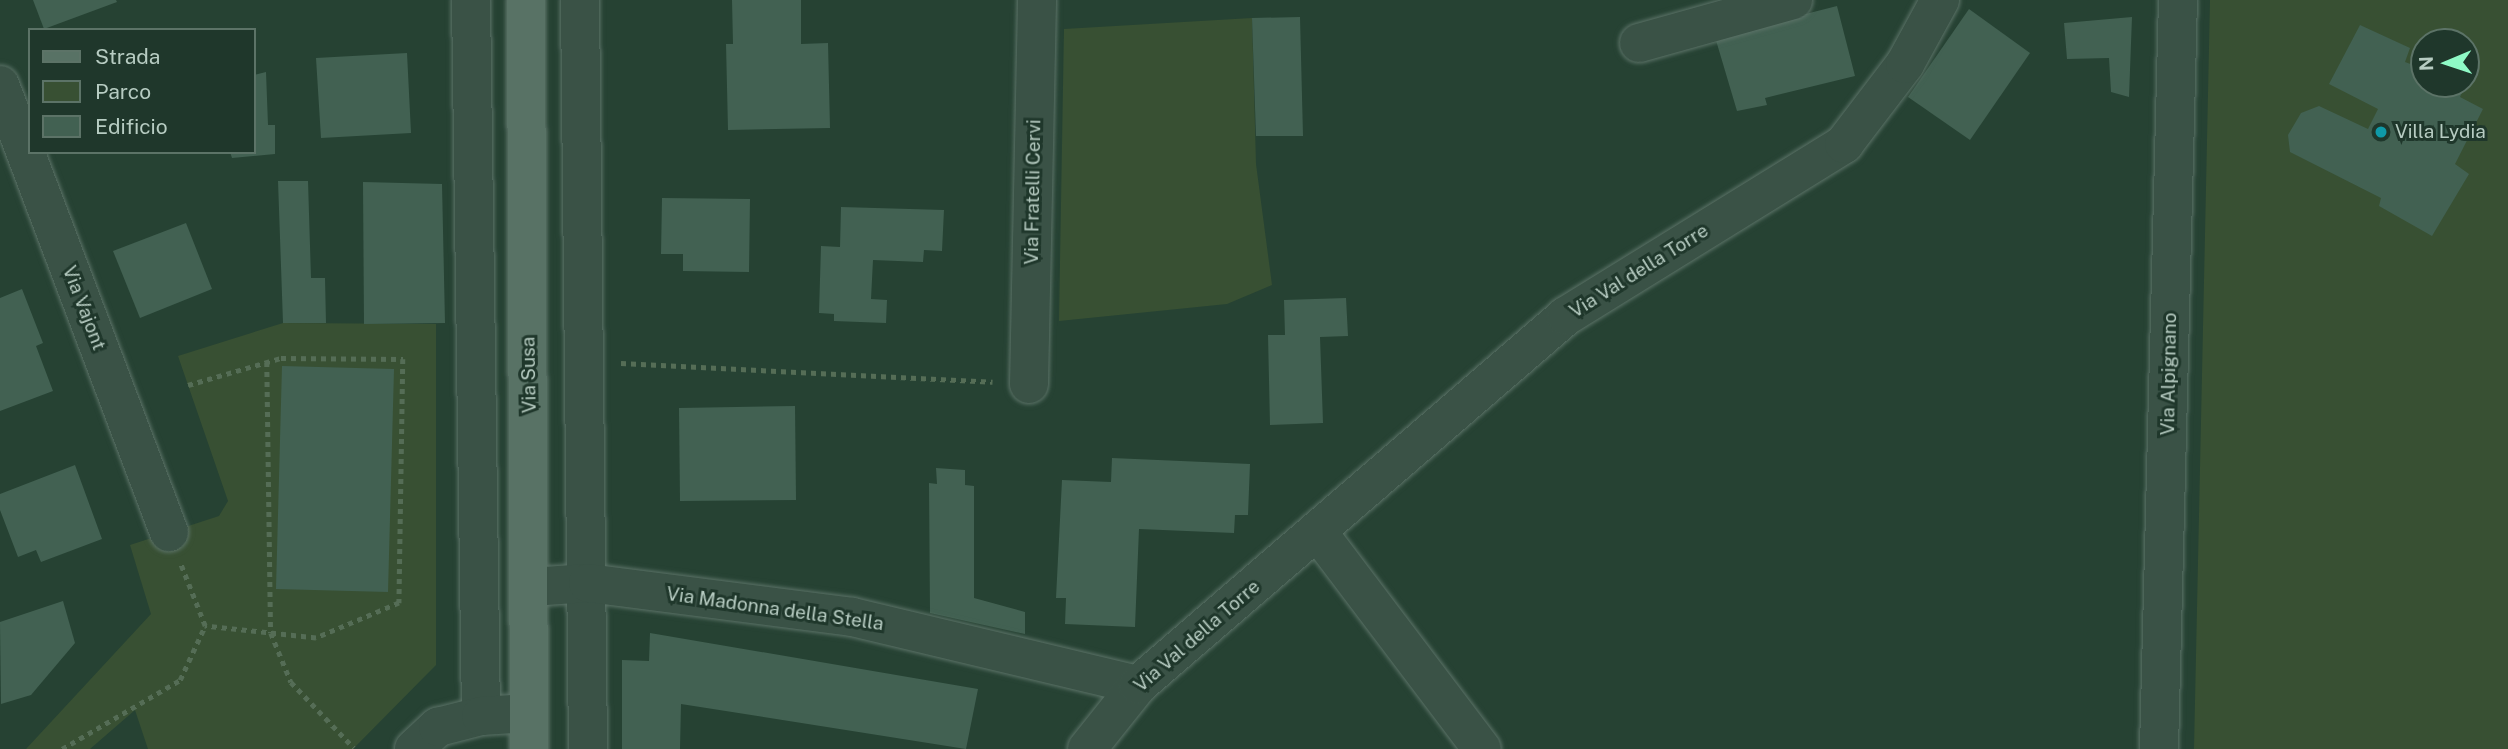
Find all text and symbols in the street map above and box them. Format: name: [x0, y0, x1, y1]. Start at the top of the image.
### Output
legend: [28, 28, 256, 154]
north arrow: [2410, 28, 2480, 98]
text: Strada: [95, 44, 160, 69]
text: N: [2415, 56, 2437, 71]
text: Parco: [95, 79, 151, 104]
text: Edificio: [95, 114, 168, 139]
street label: Via Fratelli Cervi: [1020, 119, 1046, 265]
place label: Villa Lydia: [2395, 121, 2486, 143]
marker: Villa Lydia: [2373, 124, 2389, 140]
street label: Via Val della Torre: [1565, 219, 1713, 323]
street label: Via Vajont: [57, 262, 111, 354]
street label: Via Alpignano: [2157, 312, 2181, 436]
street label: Via Susa: [517, 337, 541, 413]
street label: Via Val della Torre: [1129, 575, 1265, 697]
street label: Via Madonna della Stella: [665, 582, 885, 636]

